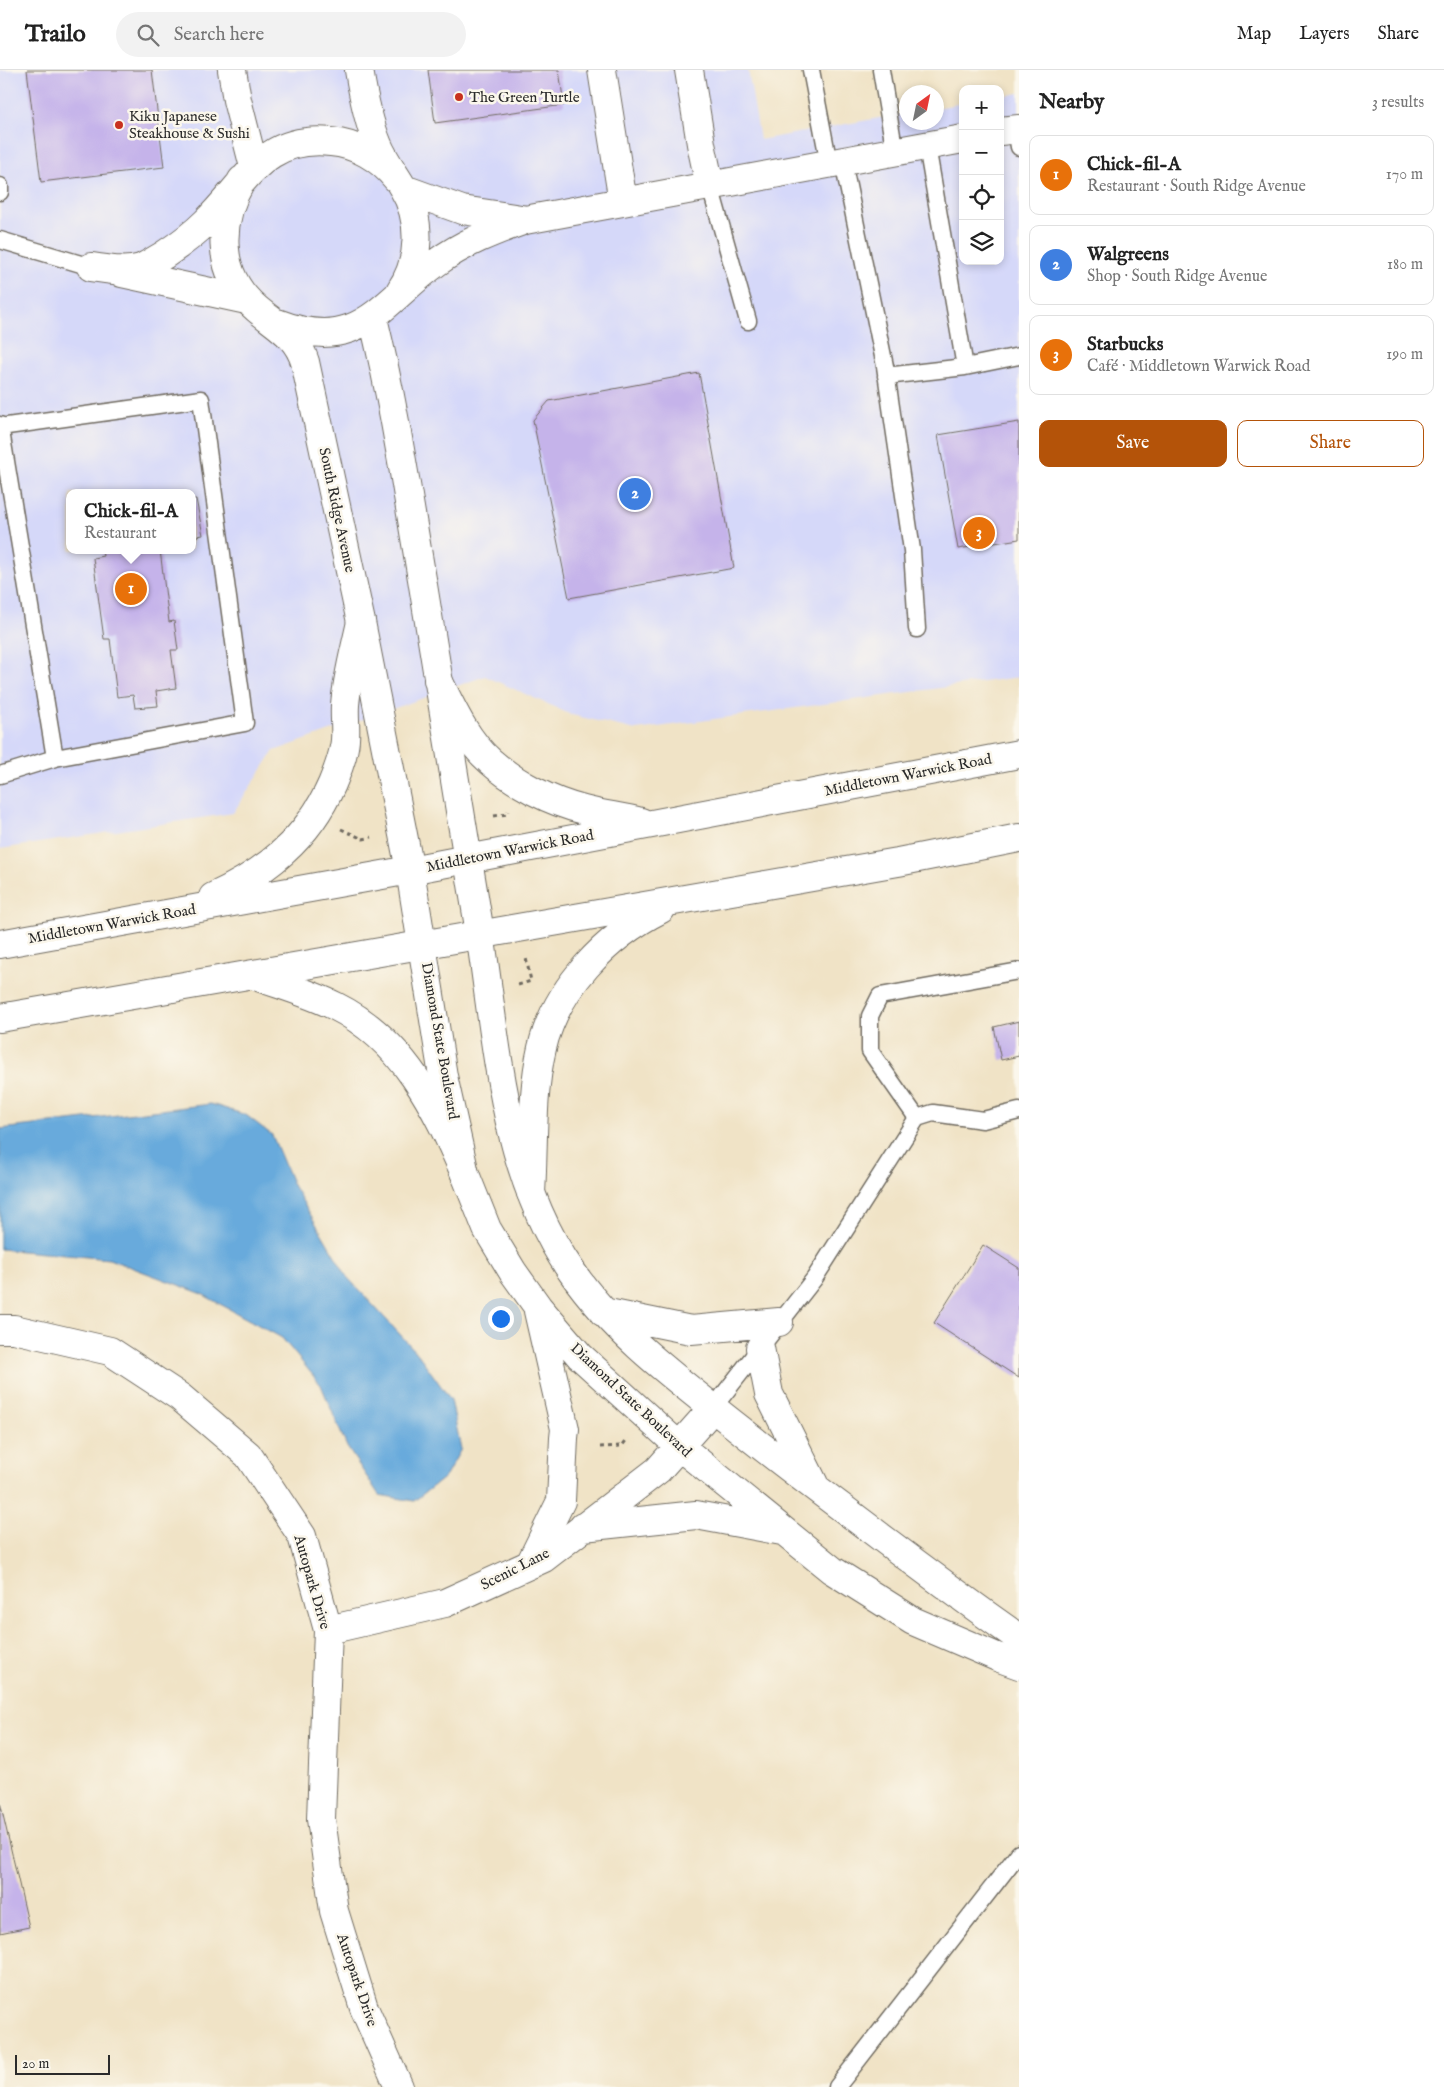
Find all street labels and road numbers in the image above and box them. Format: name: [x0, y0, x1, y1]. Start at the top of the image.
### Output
street label: South Ridge Avenue: [314, 446, 360, 574]
street label: Middletown Warwick Road: [823, 749, 994, 801]
street label: Middletown Warwick Road: [425, 825, 596, 877]
street label: Middletown Warwick Road: [27, 900, 198, 948]
street label: Diamond State Boulevard: [417, 961, 463, 1122]
street label: Diamond State Boulevard: [566, 1339, 696, 1462]
street label: Autopark Drive: [289, 1532, 335, 1632]
street label: Scenic Lane: [477, 1544, 553, 1594]
street label: Autopark Drive: [332, 1930, 382, 2029]

